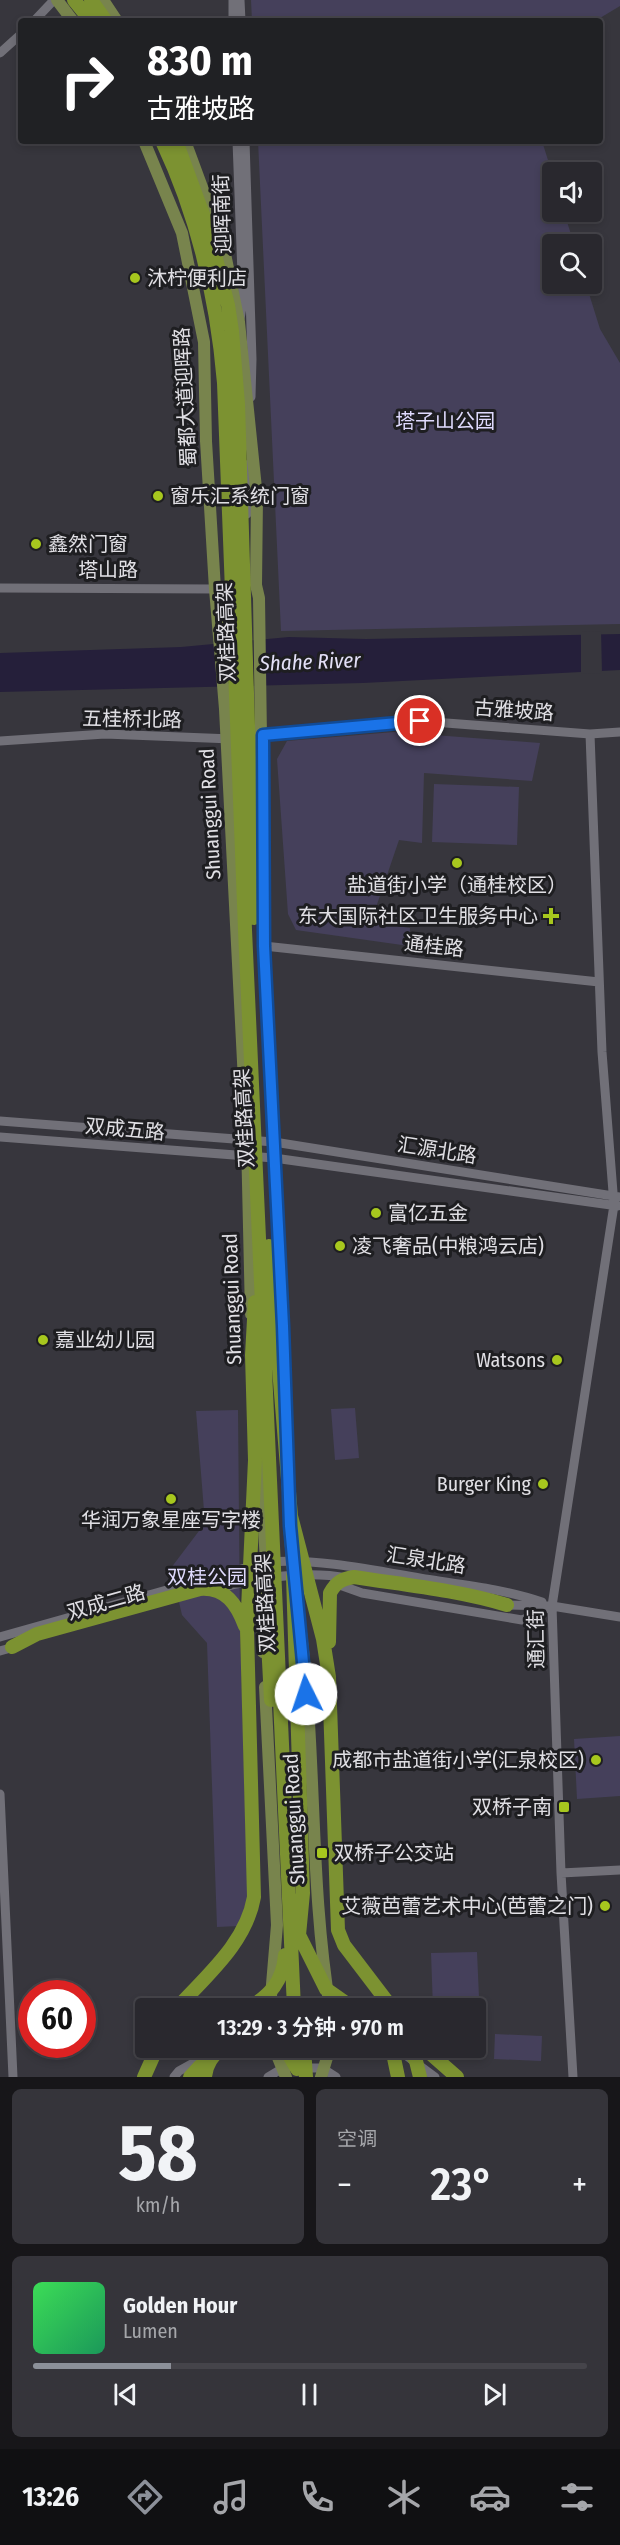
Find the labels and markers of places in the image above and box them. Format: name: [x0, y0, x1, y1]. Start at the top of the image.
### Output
place label: 沐柠便利店: [147, 266, 247, 290]
marker: 沐柠便利店: [128, 271, 142, 285]
place label: 窗乐汇系统门窗: [170, 484, 310, 508]
marker: 窗乐汇系统门窗: [151, 489, 165, 503]
place label: 鑫然门窗: [48, 532, 128, 556]
marker: 鑫然门窗: [29, 537, 43, 551]
pin: [394, 695, 445, 746]
marker: 盐道街小学（通桂校区）: [450, 856, 464, 870]
place label: 盐道街小学（通桂校区）: [347, 873, 567, 897]
place label: 东大国际社区卫生服务中心: [298, 904, 538, 928]
marker: 东大国际社区卫生服务中心: [542, 907, 560, 925]
place label: 富亿五金: [388, 1201, 468, 1225]
marker: 富亿五金: [369, 1206, 383, 1220]
place label: 凌飞奢品(中粮鸿云店): [352, 1234, 544, 1258]
marker: 凌飞奢品(中粮鸿云店): [333, 1239, 347, 1253]
place label: 嘉业幼儿园: [55, 1328, 155, 1352]
marker: 嘉业幼儿园: [36, 1333, 50, 1347]
place label: Watsons: [476, 1348, 545, 1372]
marker: Watsons: [550, 1353, 564, 1367]
place label: Burger King: [437, 1472, 532, 1496]
marker: Burger King: [536, 1477, 550, 1491]
marker: 华润万象星座写字楼: [164, 1492, 178, 1506]
place label: 华润万象星座写字楼: [81, 1508, 261, 1532]
place label: 成都市盐道街小学(汇泉校区): [332, 1748, 584, 1772]
marker: 成都市盐道街小学(汇泉校区): [589, 1753, 603, 1767]
place label: 双桥子南: [472, 1795, 552, 1819]
marker: 双桥子南: [557, 1800, 571, 1814]
place label: 双桥子公交站: [334, 1841, 454, 1865]
marker: 双桥子公交站: [315, 1846, 329, 1860]
place label: 艾薇芭蕾艺术中心(芭蕾之门): [341, 1894, 593, 1918]
marker: 艾薇芭蕾艺术中心(芭蕾之门): [598, 1899, 612, 1913]

